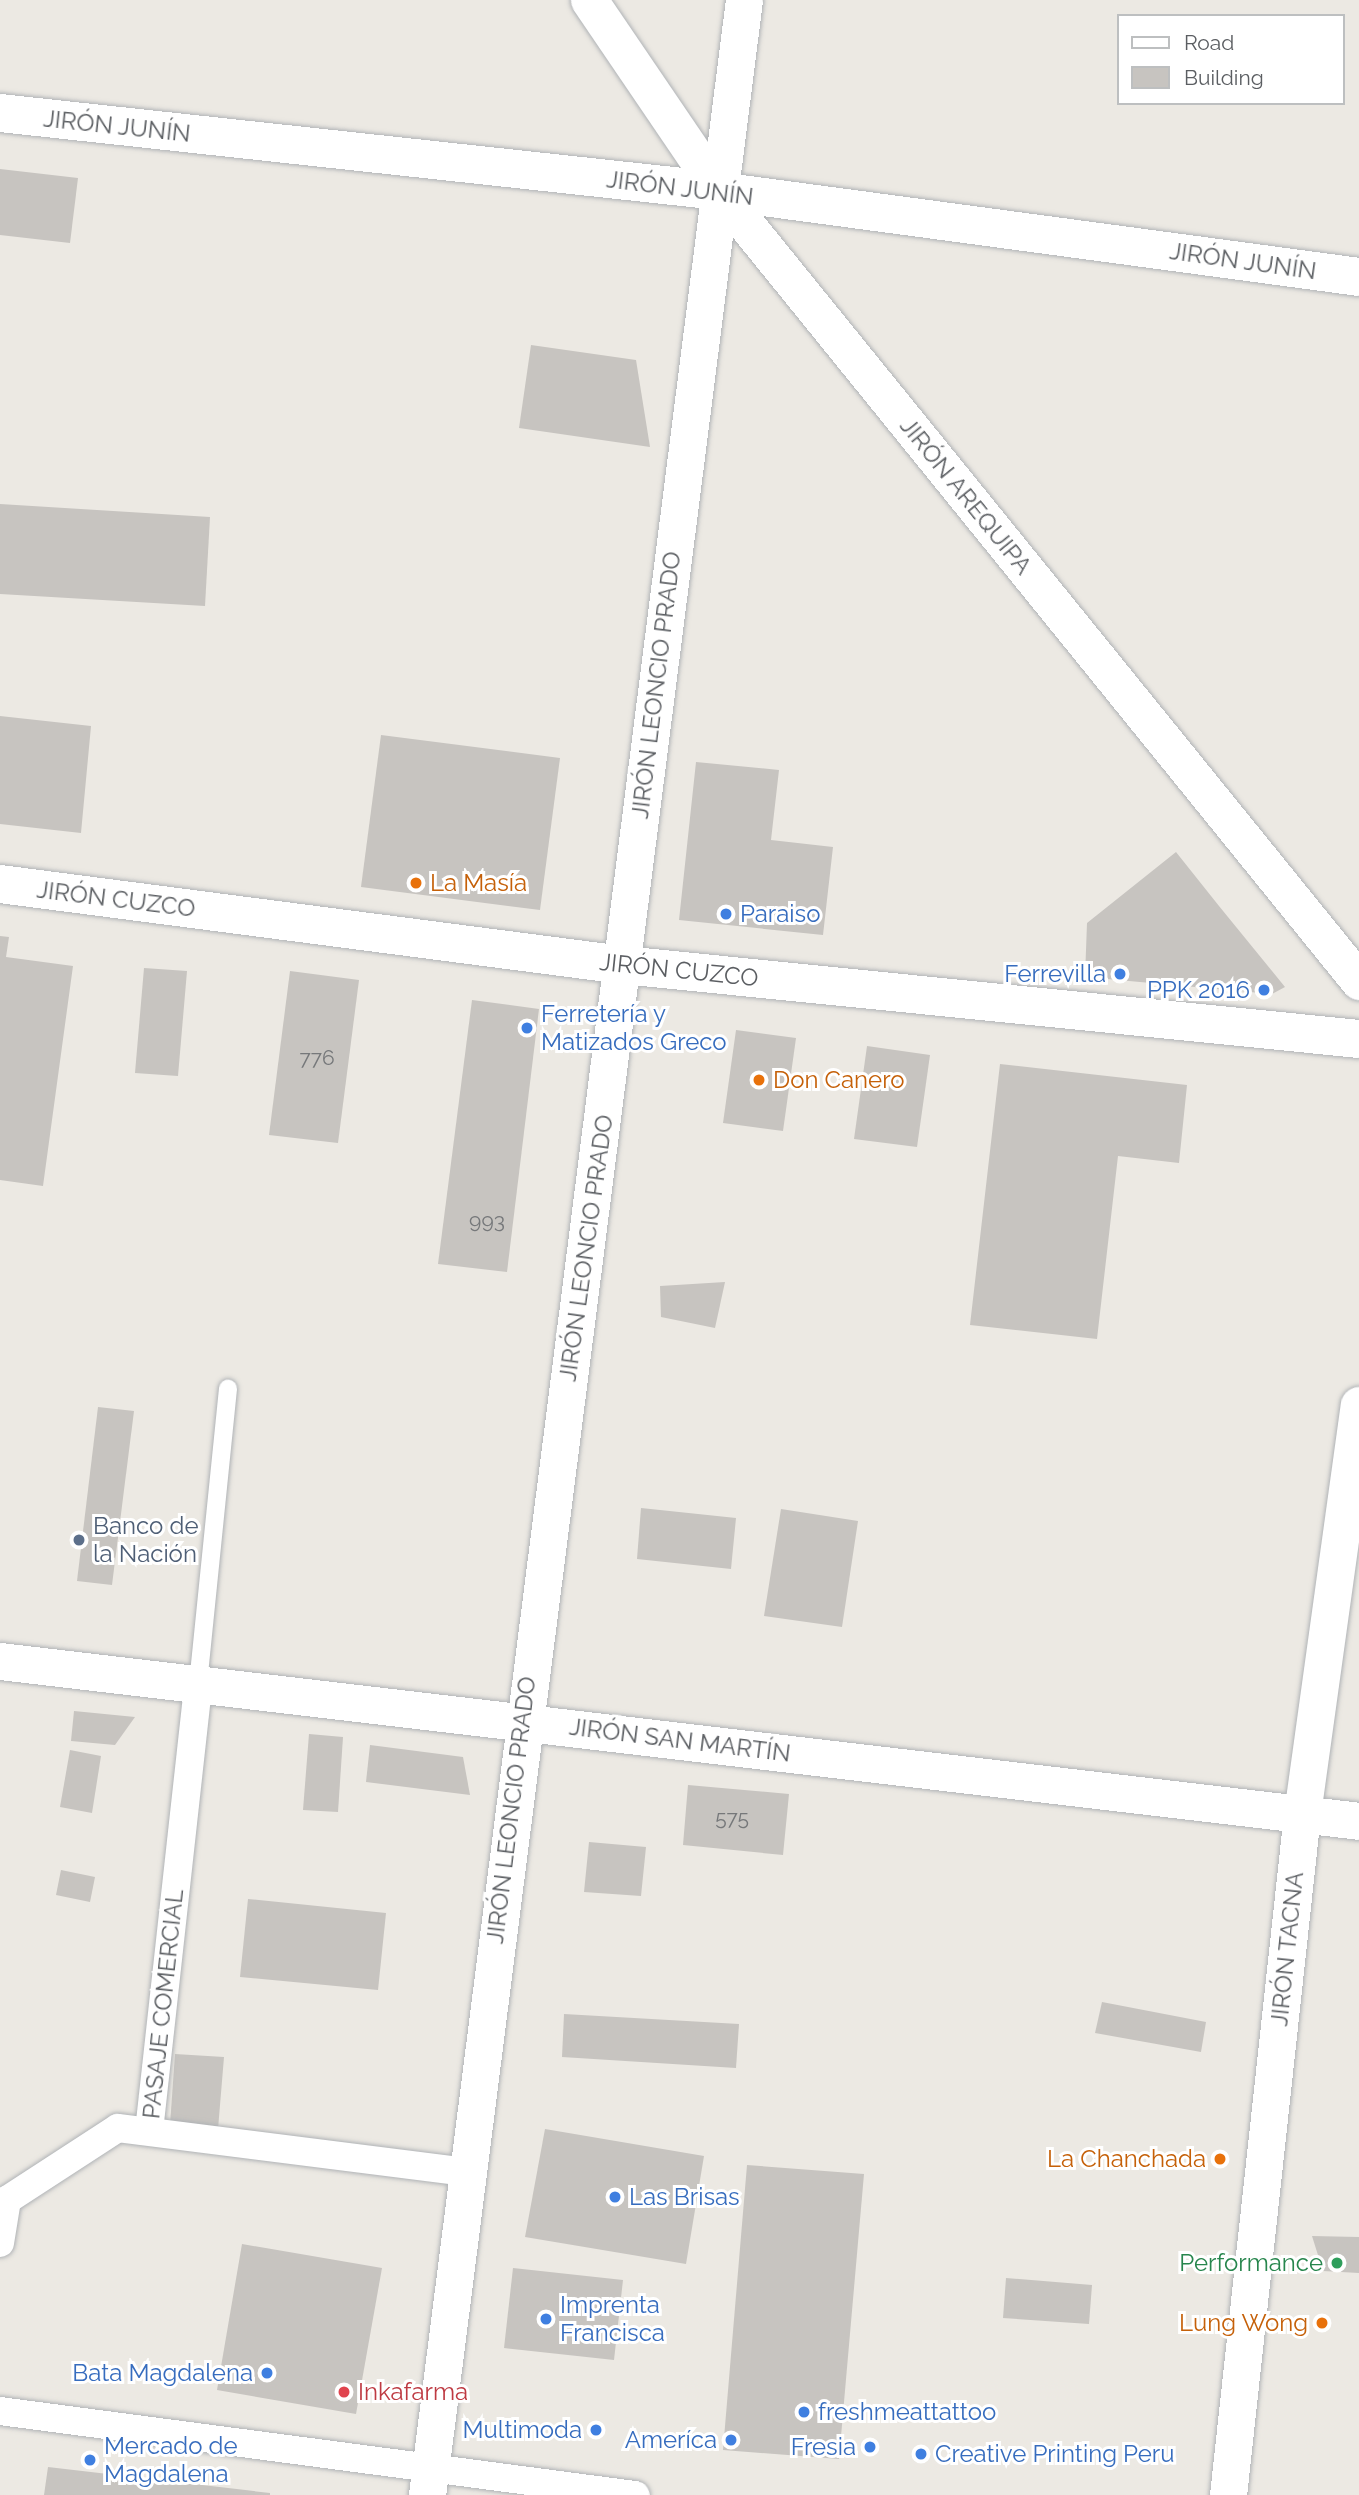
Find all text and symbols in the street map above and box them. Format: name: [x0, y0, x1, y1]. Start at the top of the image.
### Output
legend: [1118, 14, 1345, 105]
text: Road: [1184, 30, 1234, 55]
text: Building: [1184, 65, 1264, 90]
street label: JIRÓN JUNÍN: [42, 104, 192, 148]
street label: JIRÓN JUNÍN: [605, 165, 755, 211]
street label: JIRÓN JUNÍN: [1167, 236, 1319, 286]
street label: JIRÓN AREQUIPA: [894, 412, 1038, 580]
street label: JIRÓN LEONCIO PRADO: [625, 550, 687, 820]
place label: La Masía: [430, 869, 527, 897]
street label: JIRÓN CUZCO: [35, 875, 197, 923]
marker: La Masía: [408, 875, 424, 891]
place label: Paraiso: [740, 900, 820, 928]
marker: Paraiso: [718, 906, 734, 922]
street label: JIRÓN CUZCO: [598, 947, 760, 993]
place label: Ferrevilla: [1004, 960, 1106, 988]
marker: Ferrevilla: [1112, 966, 1128, 982]
place label: PPK 2016: [1147, 976, 1250, 1004]
marker: PPK 2016: [1256, 982, 1272, 998]
place label: Ferretería y Matizados Greco: [541, 1000, 727, 1056]
marker: Ferretería y Matizados Greco: [519, 1020, 535, 1036]
house number: 776: [299, 1045, 335, 1071]
place label: Don Canero: [773, 1066, 904, 1094]
marker: Don Canero: [751, 1072, 767, 1088]
street label: JIRÓN LEONCIO PRADO: [553, 1113, 619, 1383]
house number: 993: [469, 1208, 505, 1234]
place label: Banco de la Nación: [93, 1512, 199, 1568]
marker: Banco de la Nación: [71, 1532, 87, 1548]
street label: JIRÓN LEONCIO PRADO: [480, 1675, 542, 1945]
street label: JIRÓN SAN MARTÍN: [568, 1712, 792, 1768]
house number: 575: [715, 1805, 749, 1831]
street label: JIRÓN TACNA: [1265, 1870, 1309, 2028]
street label: PASAJE COMERCIAL: [137, 1888, 189, 2120]
place label: La Chanchada: [1047, 2145, 1206, 2173]
marker: La Chanchada: [1212, 2151, 1228, 2167]
place label: Las Brisas: [629, 2183, 740, 2211]
marker: Las Brisas: [607, 2189, 623, 2205]
place label: Performance: [1179, 2249, 1323, 2277]
marker: Performance: [1329, 2255, 1345, 2271]
place label: Imprenta Francisca: [560, 2291, 665, 2347]
place label: Lung Wong: [1178, 2309, 1308, 2337]
marker: Imprenta Francisca: [538, 2311, 554, 2327]
marker: Lung Wong: [1314, 2315, 1330, 2331]
place label: Bata Magdalena: [72, 2359, 253, 2387]
marker: Bata Magdalena: [259, 2365, 275, 2381]
place label: Inkafarma: [358, 2378, 468, 2406]
marker: Inkafarma: [336, 2384, 352, 2400]
place label: freshmeattattoo: [818, 2398, 996, 2426]
marker: freshmeattattoo: [796, 2404, 812, 2420]
place label: Multimoda: [463, 2416, 582, 2444]
marker: Multimoda: [588, 2422, 604, 2438]
place label: Ameríca: [625, 2426, 717, 2454]
place label: Mercado de Magdalena: [104, 2432, 238, 2488]
marker: Ameríca: [723, 2432, 739, 2448]
place label: Fresia: [791, 2433, 856, 2461]
marker: Fresia: [862, 2439, 878, 2455]
place label: Creative Printing Peru: [935, 2440, 1175, 2468]
marker: Creative Printing Peru: [913, 2446, 929, 2462]
marker: Mercado de Magdalena: [82, 2452, 98, 2468]

